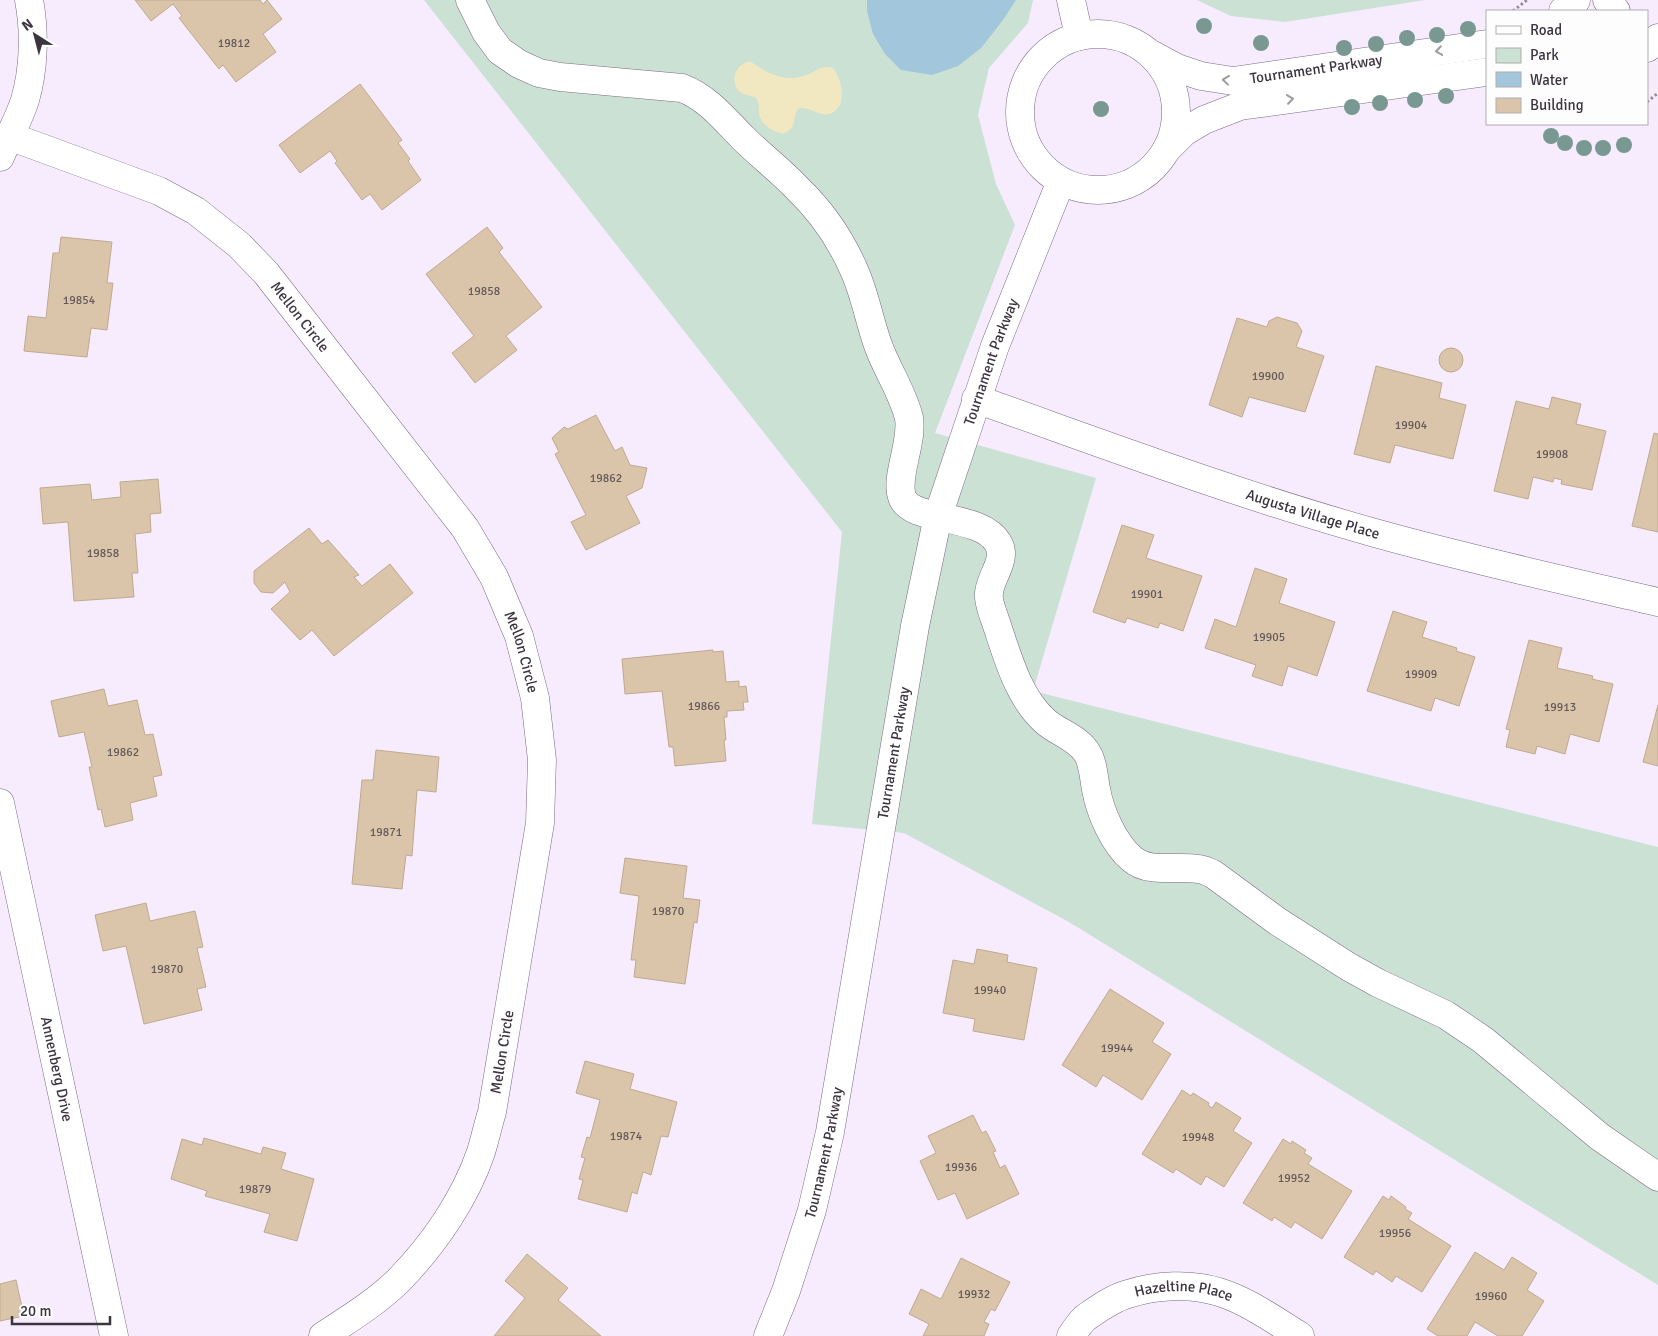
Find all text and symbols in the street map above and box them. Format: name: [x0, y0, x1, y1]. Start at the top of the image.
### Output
north arrow: [10, 10, 60, 60]
legend: [1486, 10, 1648, 125]
text: N: [19, 15, 37, 35]
text: Road: [1530, 21, 1562, 39]
house number: 19812: [218, 36, 250, 51]
one-way arrow: [1434, 45, 1442, 56]
text: Park: [1530, 46, 1559, 64]
street label: Tournament Parkway: [1249, 50, 1384, 87]
text: Water: [1530, 71, 1568, 89]
one-way arrow: [1221, 75, 1229, 86]
one-way arrow: [1285, 95, 1294, 105]
text: Building: [1530, 96, 1584, 114]
street label: Mellon Circle: [267, 278, 333, 356]
house number: 19858: [468, 284, 500, 299]
house number: 19854: [63, 293, 96, 308]
street label: Tournament Parkway: [960, 296, 1022, 428]
house number: 19900: [1252, 369, 1284, 384]
house number: 19904: [1395, 418, 1428, 433]
house number: 19908: [1536, 447, 1568, 462]
house number: 19862: [590, 471, 622, 486]
street label: Augusta Village Place: [1244, 485, 1382, 543]
house number: 19858: [87, 546, 119, 561]
house number: 19901: [1131, 587, 1163, 602]
street label: Mellon Circle: [500, 608, 542, 695]
house number: 19905: [1253, 630, 1285, 645]
house number: 19909: [1405, 667, 1437, 682]
street label: Tournament Parkway: [874, 685, 914, 820]
house number: 19866: [688, 699, 720, 714]
house number: 19913: [1544, 700, 1576, 715]
house number: 19862: [107, 745, 139, 760]
house number: 19871: [370, 825, 402, 840]
house number: 19870: [652, 904, 684, 919]
house number: 19870: [151, 962, 183, 977]
house number: 19940: [974, 983, 1006, 998]
street label: Mellon Circle: [486, 1009, 518, 1095]
street label: Annenberg Drive: [37, 1015, 77, 1123]
house number: 19944: [1101, 1041, 1134, 1056]
street label: Tournament Parkway: [801, 1086, 846, 1221]
house number: 19874: [610, 1129, 643, 1144]
house number: 19948: [1182, 1130, 1214, 1145]
house number: 19936: [945, 1160, 977, 1175]
house number: 19952: [1278, 1171, 1310, 1186]
house number: 19879: [239, 1182, 271, 1197]
house number: 19956: [1379, 1226, 1411, 1241]
street label: Hazeltine Place: [1132, 1277, 1235, 1305]
house number: 19932: [958, 1287, 990, 1302]
house number: 19960: [1475, 1289, 1507, 1304]
scale bar: [12, 1294, 110, 1326]
text: 20 m: [20, 1302, 51, 1320]

